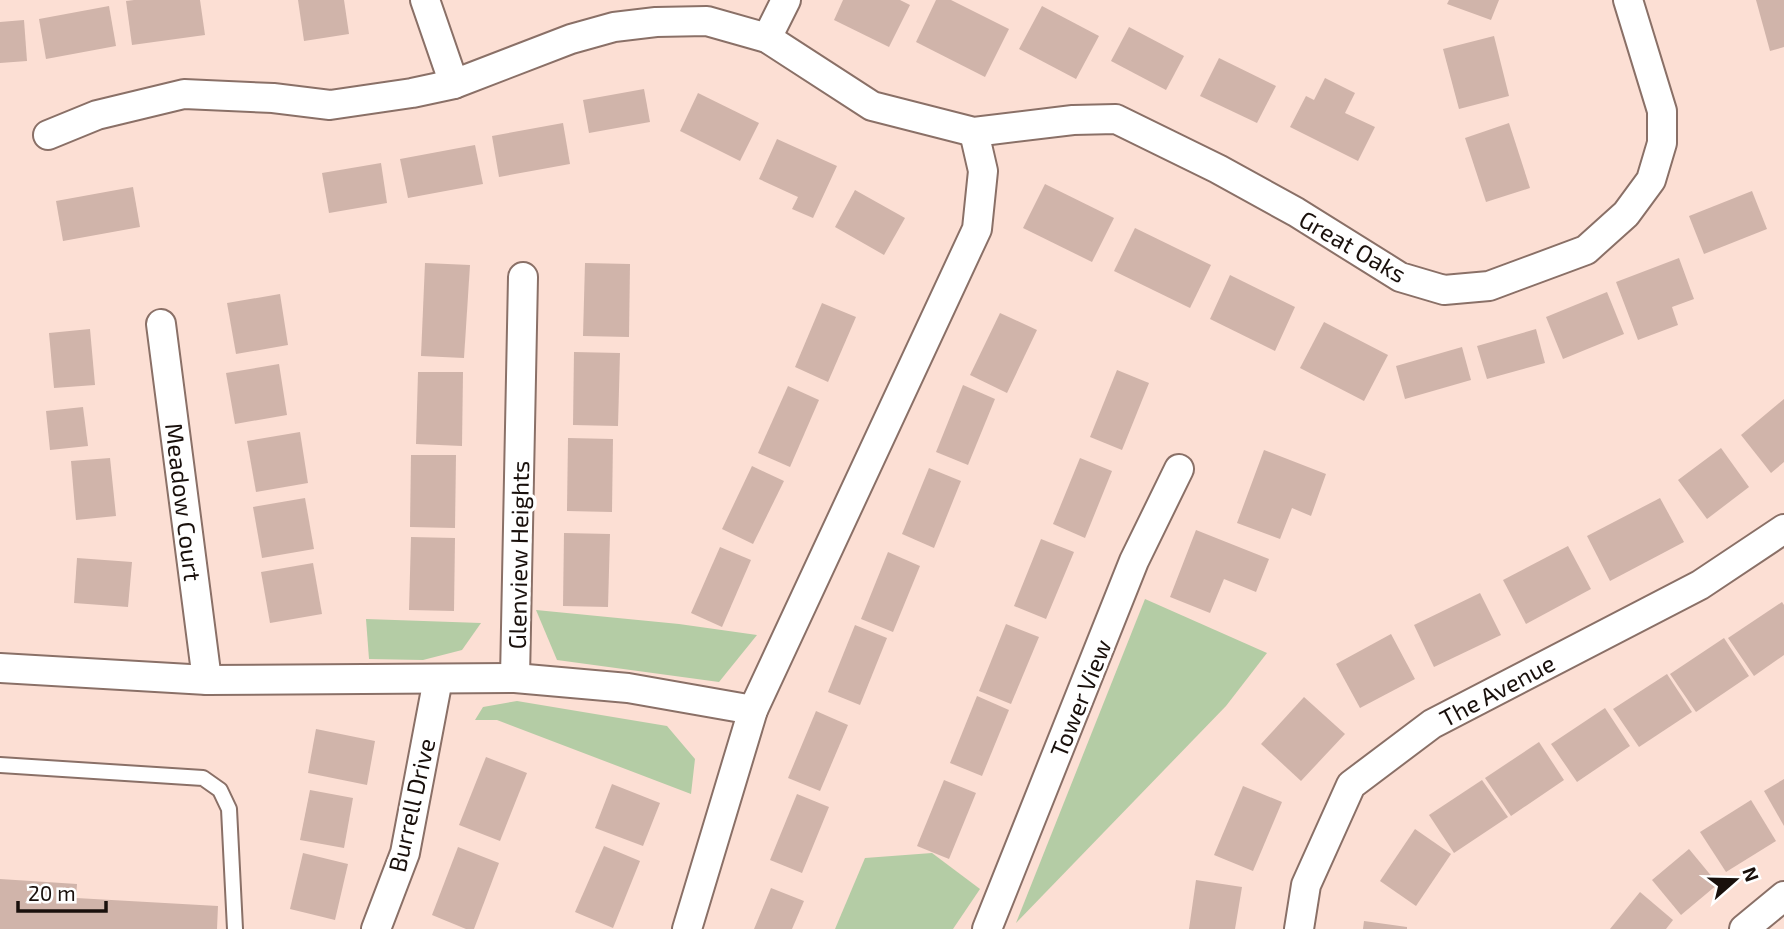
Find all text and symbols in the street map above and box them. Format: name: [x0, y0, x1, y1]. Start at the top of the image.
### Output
street label: Great Oaks: [1294, 204, 1412, 288]
street label: Meadow Court: [160, 421, 208, 583]
street label: Glenview Heights: [502, 460, 534, 650]
street label: Tower View: [1043, 635, 1117, 761]
street label: The Avenue: [1435, 648, 1559, 732]
street label: Burrell Drive: [382, 735, 440, 875]
north arrow: [1700, 845, 1770, 915]
text: N: [1738, 864, 1765, 884]
scale bar: [18, 870, 105, 914]
text: 20 m: [28, 880, 76, 905]

